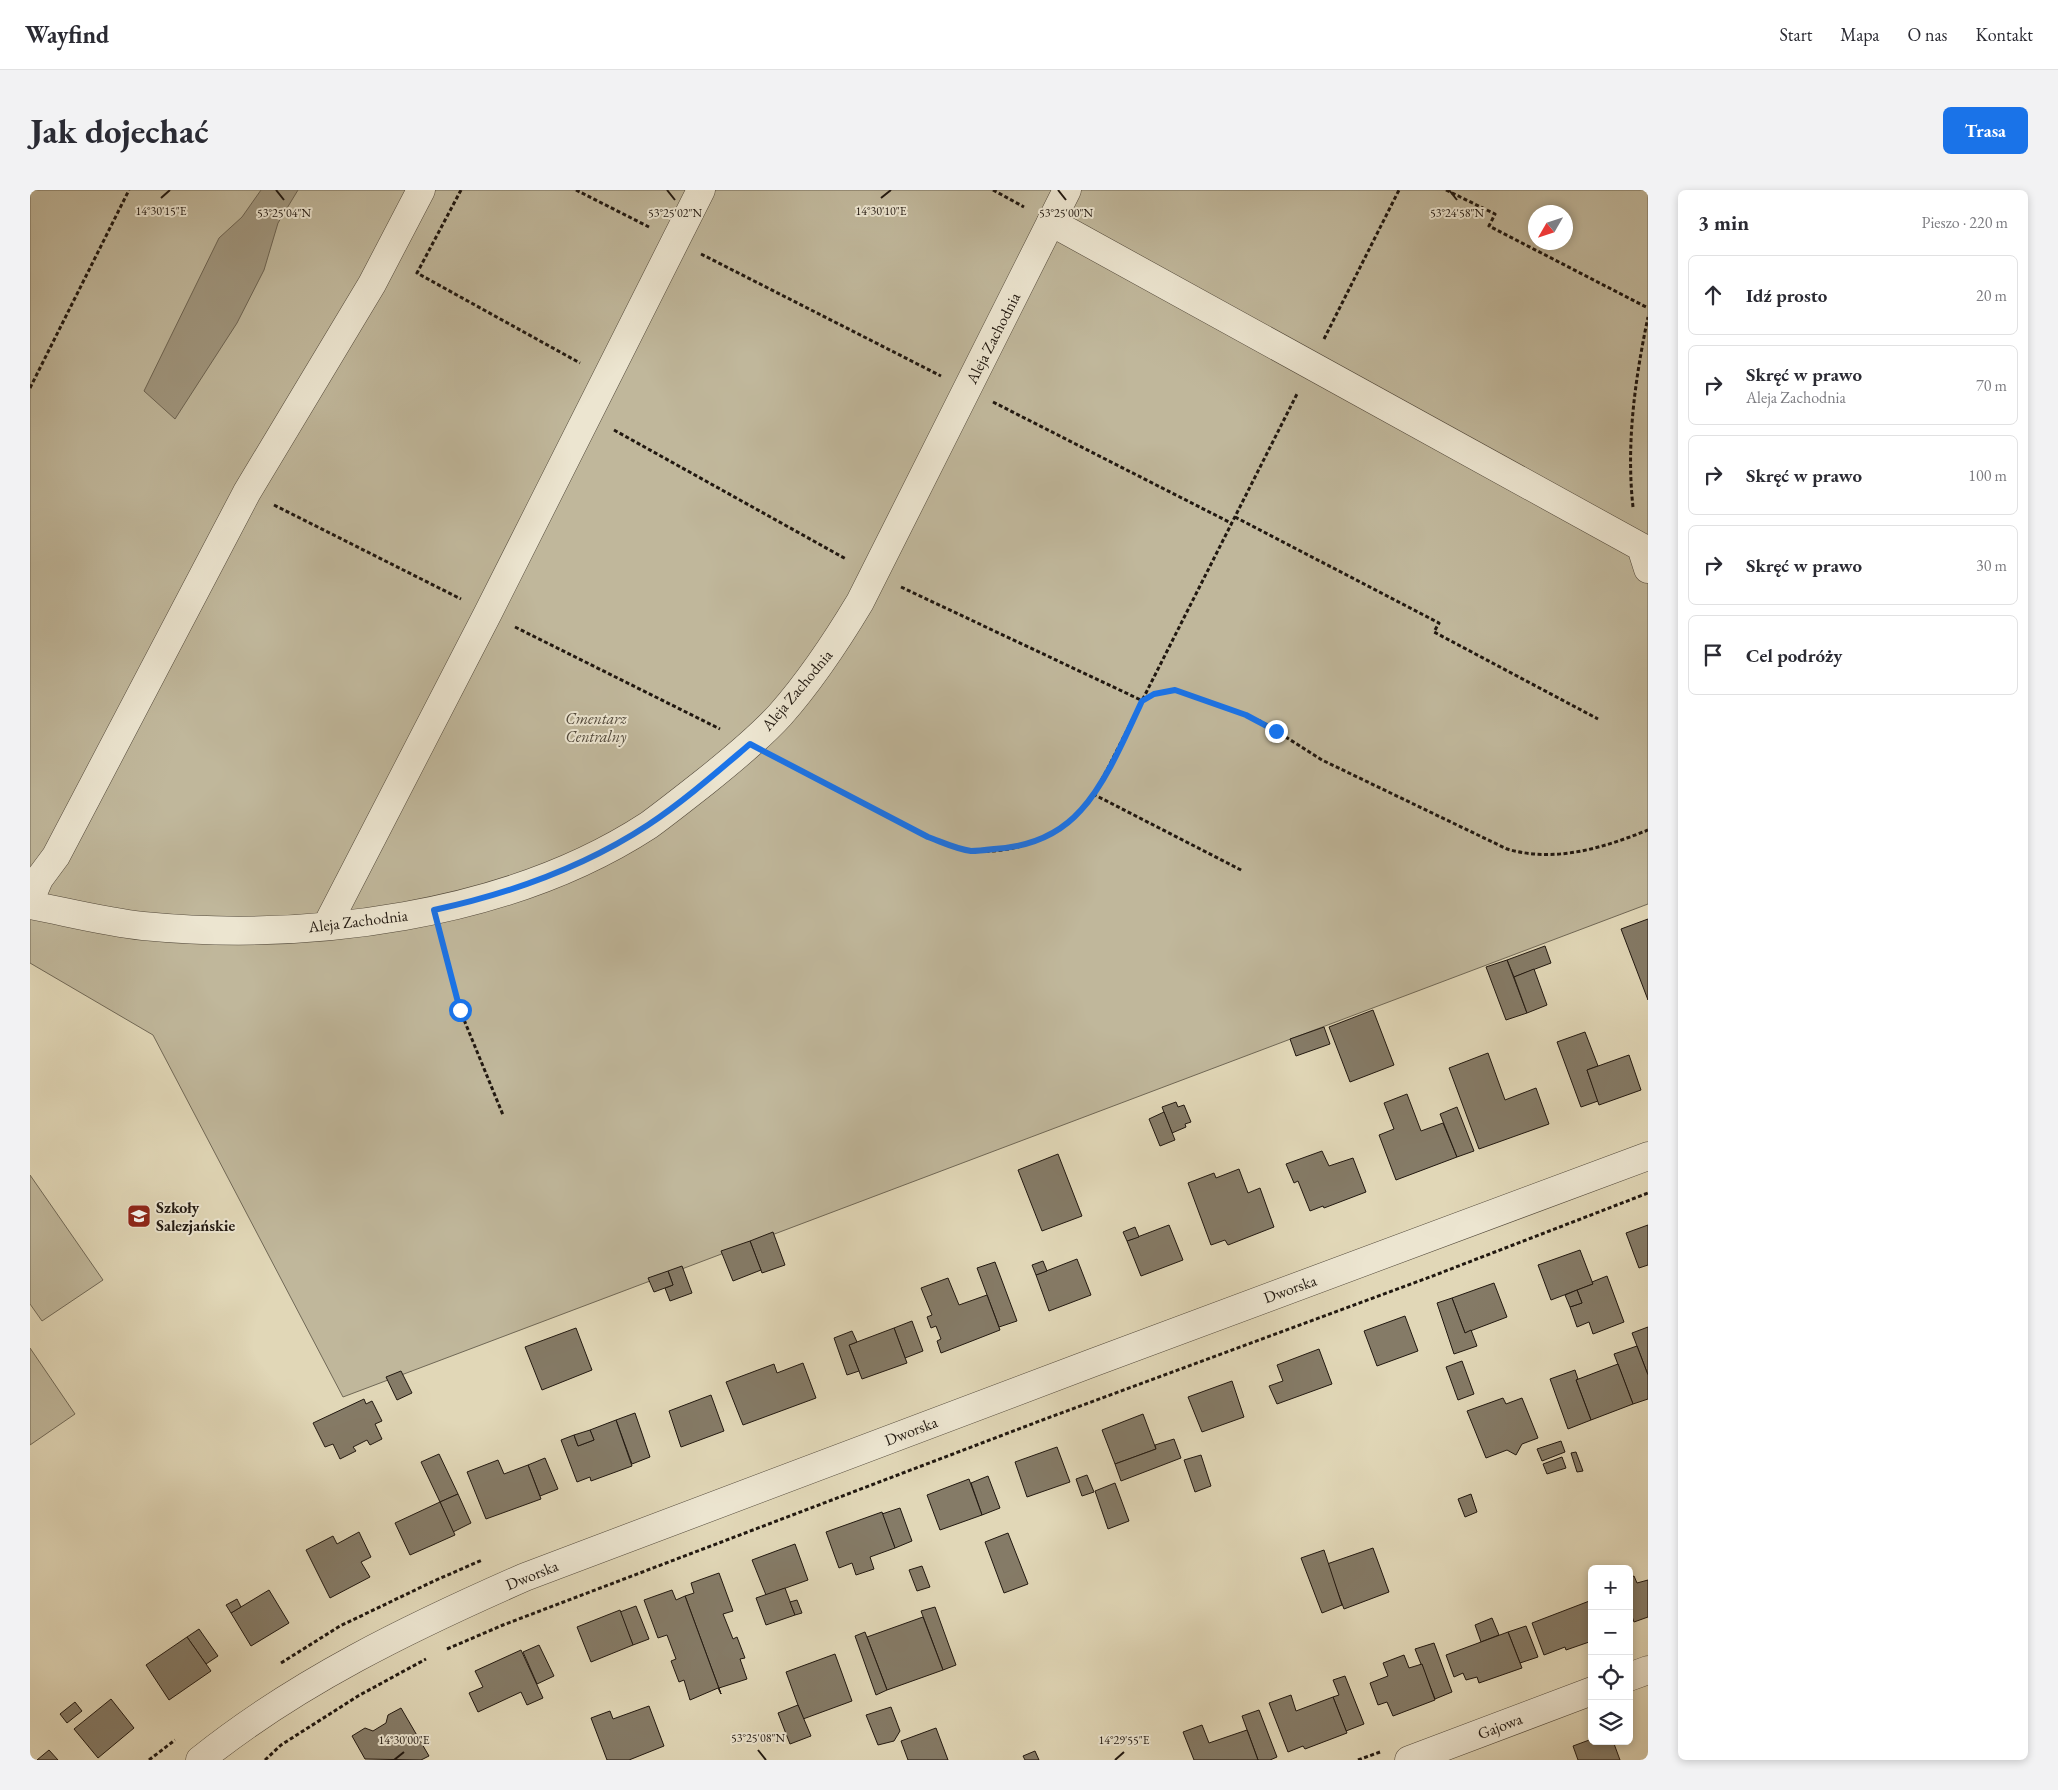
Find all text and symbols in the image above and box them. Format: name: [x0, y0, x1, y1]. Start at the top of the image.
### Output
text: Wayfind: [25, 19, 109, 50]
text: Start: [1779, 23, 1812, 46]
text: Mapa: [1840, 23, 1880, 46]
text: O nas: [1908, 23, 1947, 46]
text: Kontakt: [1975, 23, 2033, 46]
button: Trasa: [1943, 107, 2028, 154]
text: Jak dojechać: [30, 108, 209, 153]
text: 14°30'15"E: [135, 203, 187, 219]
text: 14°30'10"E: [855, 203, 907, 219]
text: 53°25'04"N: [257, 205, 311, 221]
text: 53°25'02"N: [648, 205, 702, 221]
text: 53°25'00"N: [1039, 205, 1093, 221]
text: 53°24'58"N: [1430, 205, 1484, 221]
north arrow: [1528, 205, 1573, 250]
text: 3 min: [1698, 209, 1749, 236]
text: Pieszo · 220 m: [1922, 212, 2008, 233]
icon: ahead: [1699, 281, 1727, 309]
text: Idź prosto: [1746, 283, 1827, 308]
text: 20 m: [1976, 285, 2007, 306]
street label: Aleja Zachodnia: [961, 288, 1025, 388]
text: Skręć w prawo: [1746, 362, 1862, 387]
icon: right: [1699, 371, 1727, 399]
text: 70 m: [1976, 375, 2007, 396]
text: Aleja Zachodnia: [1746, 387, 1846, 408]
icon: right: [1699, 461, 1727, 489]
text: Skręć w prawo: [1746, 463, 1862, 488]
text: 100 m: [1968, 465, 2007, 486]
icon: right: [1699, 551, 1727, 579]
text: Skręć w prawo: [1746, 553, 1862, 578]
text: 30 m: [1976, 555, 2007, 576]
icon: arrive: [1699, 641, 1727, 669]
text: Cel podróży: [1746, 643, 1842, 668]
street label: Aleja Zachodnia: [756, 645, 838, 736]
park label: Cmentarz Centralny: [565, 708, 627, 747]
route end: [1265, 720, 1288, 743]
street label: Aleja Zachodnia: [306, 904, 409, 938]
route start: [449, 999, 472, 1022]
place label: Szkoły Salezjańskie: [156, 1197, 235, 1236]
school or university icon: Szkoły Salezjańskie: [126, 1203, 152, 1229]
street label: Dworska: [1261, 1270, 1320, 1308]
street label: Dworska: [882, 1411, 941, 1451]
street label: Dworska: [503, 1555, 562, 1595]
map controls: [1588, 1565, 1633, 1745]
button: +: [1588, 1565, 1633, 1610]
button: −: [1588, 1610, 1633, 1655]
button: locate: [1588, 1655, 1633, 1700]
button: layers: [1588, 1700, 1633, 1745]
street label: Gajowa: [1475, 1708, 1526, 1744]
text: 53°25'08"N: [731, 1730, 785, 1746]
text: 14°30'00"E: [378, 1732, 430, 1748]
text: 14°29'55"E: [1098, 1732, 1150, 1748]

